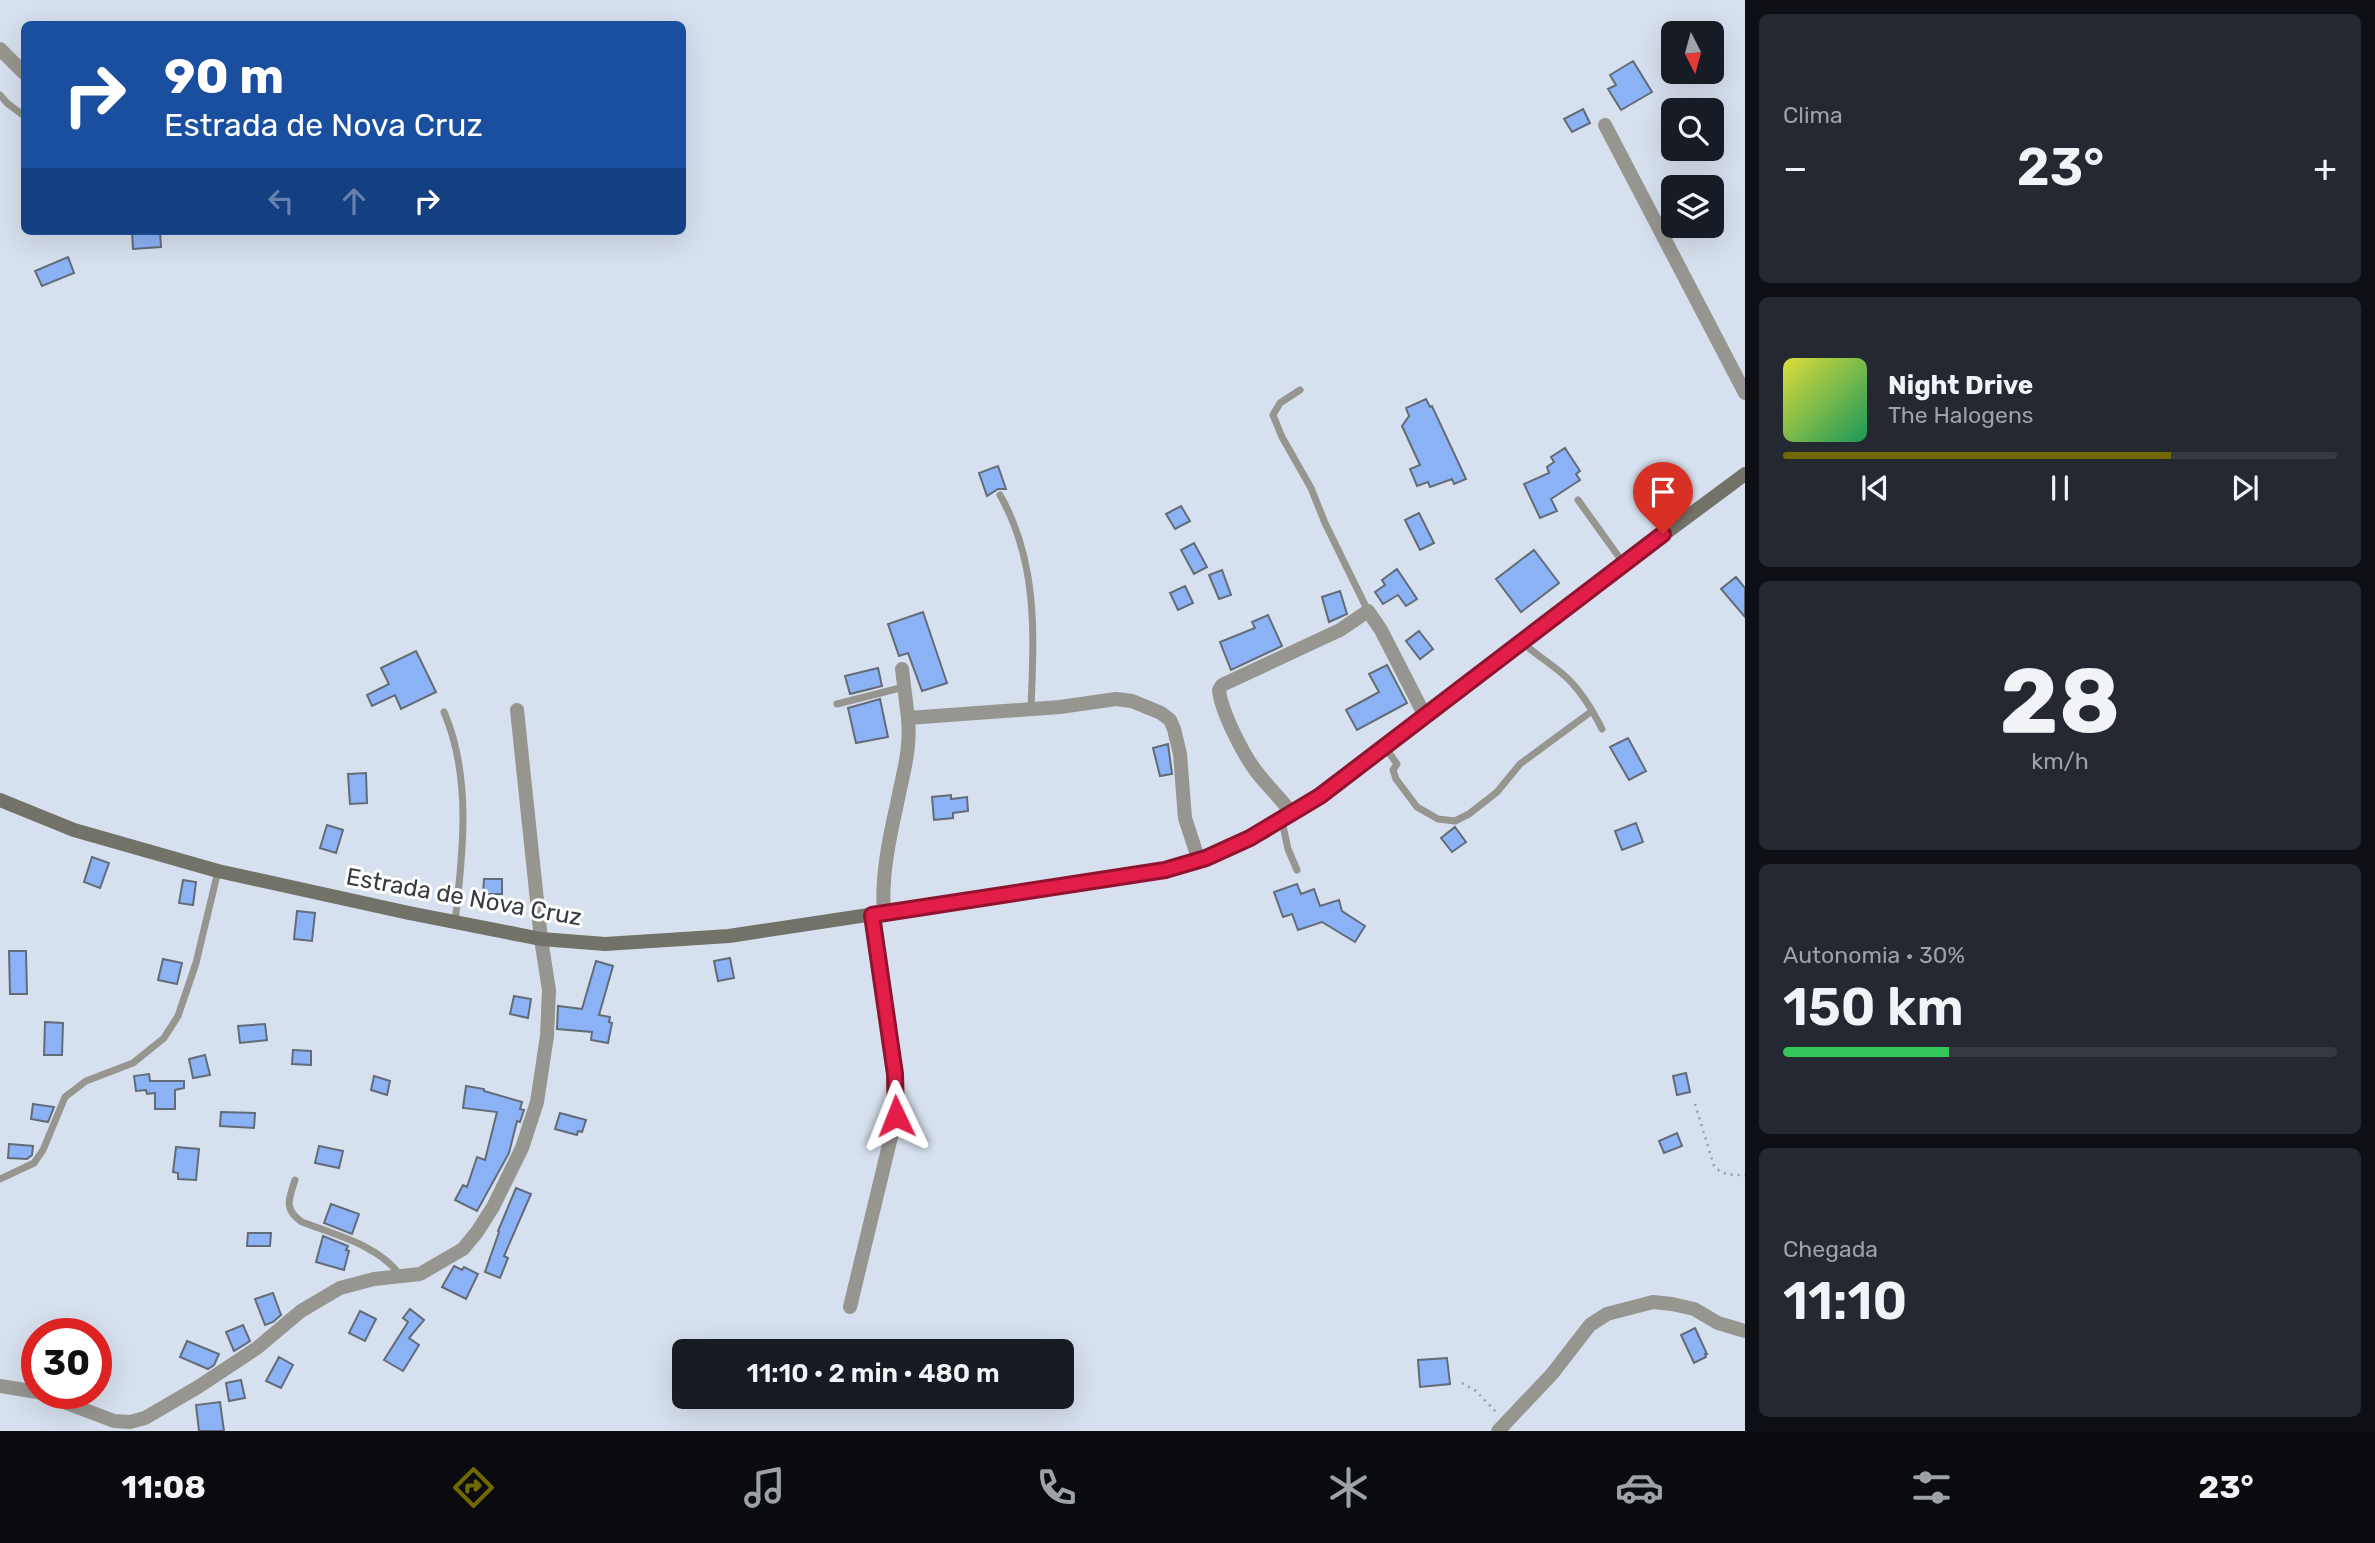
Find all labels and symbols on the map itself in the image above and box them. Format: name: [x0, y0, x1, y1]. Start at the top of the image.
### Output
north arrow: [1661, 21, 1724, 84]
pin: [1633, 462, 1693, 534]
street label: Estrada de Nova Cruz: [344, 862, 584, 932]
position arrow: [859, 1079, 933, 1153]
speed limit sign: 30: [21, 1318, 112, 1409]

